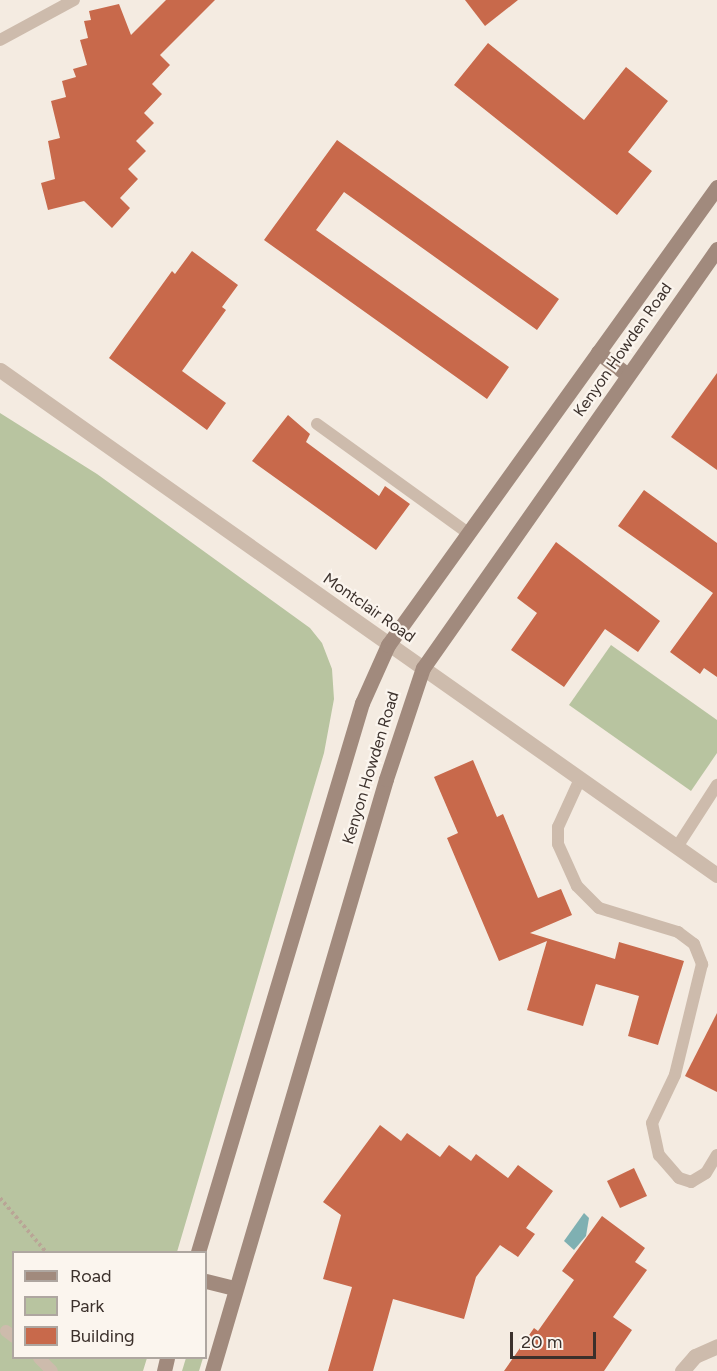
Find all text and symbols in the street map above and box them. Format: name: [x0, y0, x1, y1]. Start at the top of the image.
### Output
street label: Kenyon Howden Road: [570, 279, 676, 421]
street label: Montclair Road: [319, 569, 419, 647]
street label: Kenyon Howden Road: [339, 689, 403, 847]
legend: [12, 1251, 207, 1359]
text: Road: [70, 1265, 111, 1287]
text: Park: [70, 1295, 104, 1317]
scale bar: [513, 1320, 598, 1358]
text: Building: [70, 1325, 135, 1347]
text: 20 m: [521, 1331, 562, 1353]

